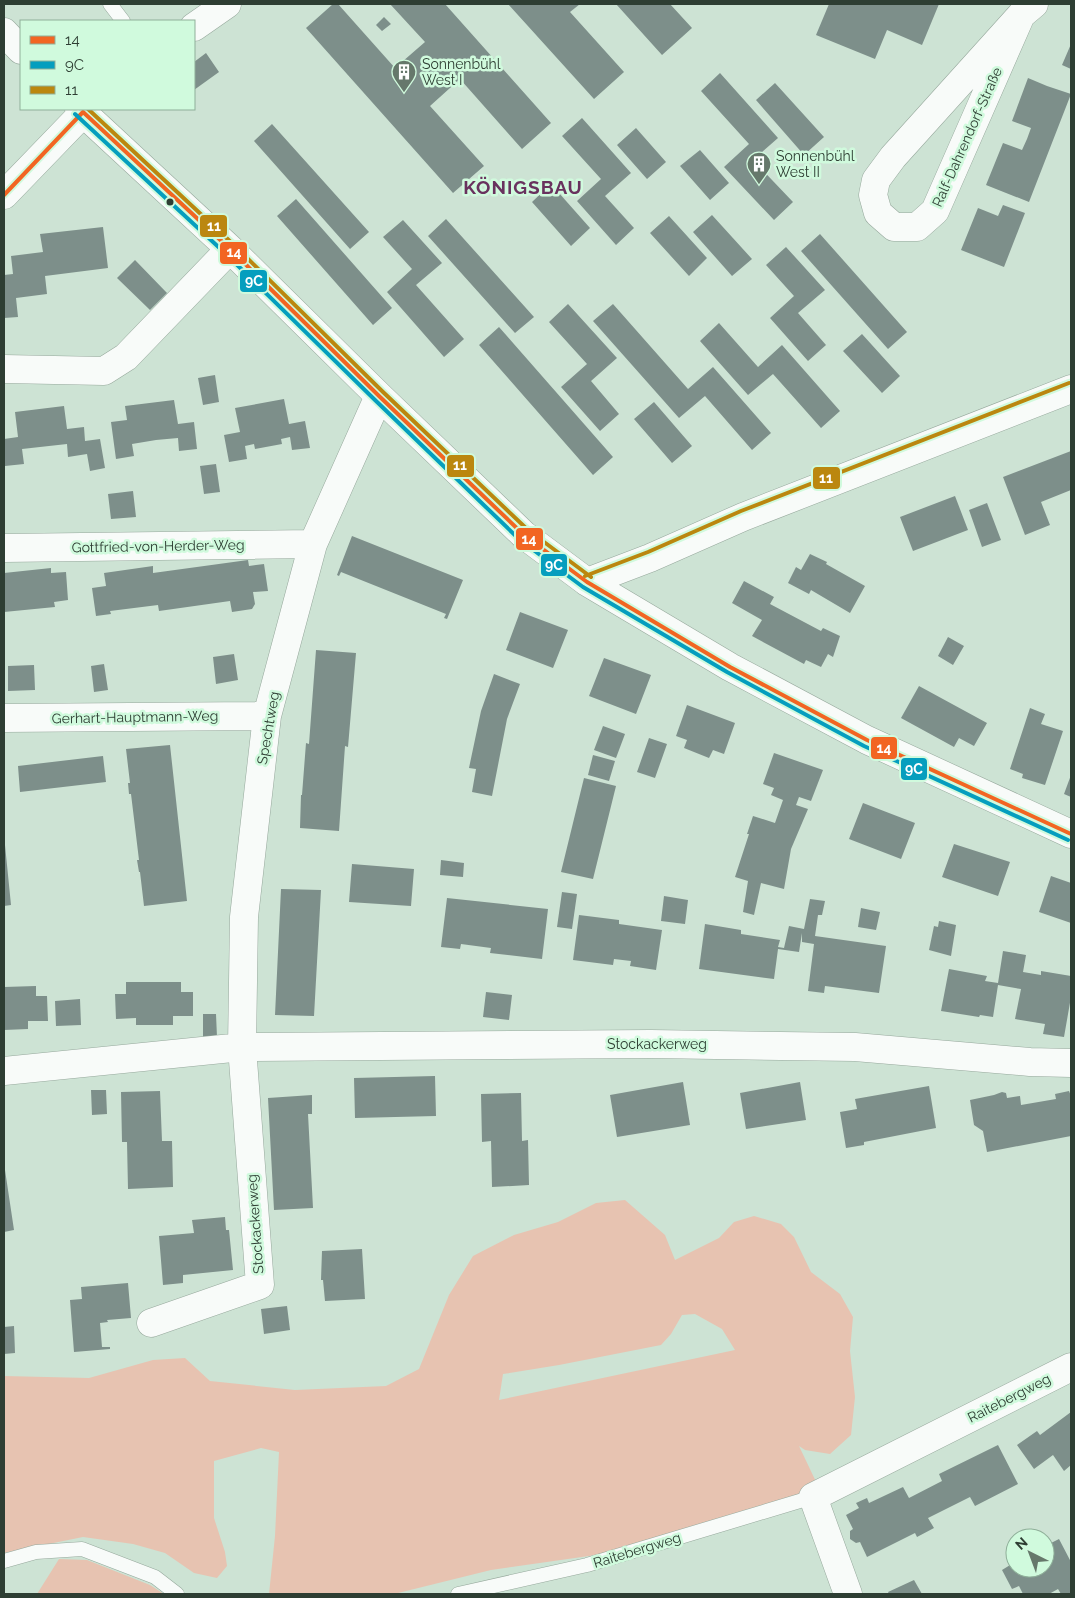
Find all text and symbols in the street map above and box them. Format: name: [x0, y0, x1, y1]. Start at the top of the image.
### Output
legend: [20, 20, 195, 110]
text: 14: [65, 31, 80, 49]
text: 9C: [65, 56, 84, 74]
place label: Sonnenbühl West I: [422, 56, 501, 88]
building icon: Sonnenbühl West I: [391, 59, 417, 93]
street label: Ralf-Dahrendorf-Straße: [929, 65, 1005, 209]
text: 11: [65, 81, 78, 99]
place label: Sonnenbühl West II: [776, 148, 855, 180]
building icon: Sonnenbühl West II: [746, 151, 772, 185]
district label: KÖNIGSBAU: [463, 176, 583, 198]
unlabelled marker: [165, 197, 175, 207]
line badge: 11: [199, 214, 228, 238]
text: 11: [207, 218, 221, 234]
line badge: 14: [219, 241, 248, 265]
text: 14: [227, 244, 241, 260]
line badge: 9C: [239, 269, 268, 293]
text: 9C: [245, 273, 263, 289]
line badge: 11: [446, 454, 475, 478]
text: 11: [453, 457, 467, 473]
line badge: 11: [812, 466, 841, 490]
text: 11: [819, 470, 833, 486]
line badge: 14: [515, 527, 544, 551]
text: 14: [522, 531, 536, 547]
street label: Gottfried-von-Herder-Weg: [71, 536, 245, 556]
line badge: 9C: [540, 553, 568, 577]
text: 9C: [545, 557, 563, 573]
street label: Spechtweg: [254, 690, 282, 766]
street label: Gerhart-Hauptmann-Weg: [52, 708, 218, 726]
line badge: 14: [870, 736, 898, 760]
text: 14: [877, 740, 891, 756]
line badge: 9C: [900, 757, 928, 781]
text: 9C: [905, 761, 923, 777]
street label: Stockackerweg: [607, 1036, 707, 1052]
street label: Stockackerweg: [244, 1174, 266, 1274]
street label: Raitebergweg: [965, 1370, 1053, 1426]
north arrow: [1005, 1528, 1055, 1578]
street label: Raitebergweg: [591, 1529, 683, 1571]
text: N: [1012, 1534, 1031, 1553]

